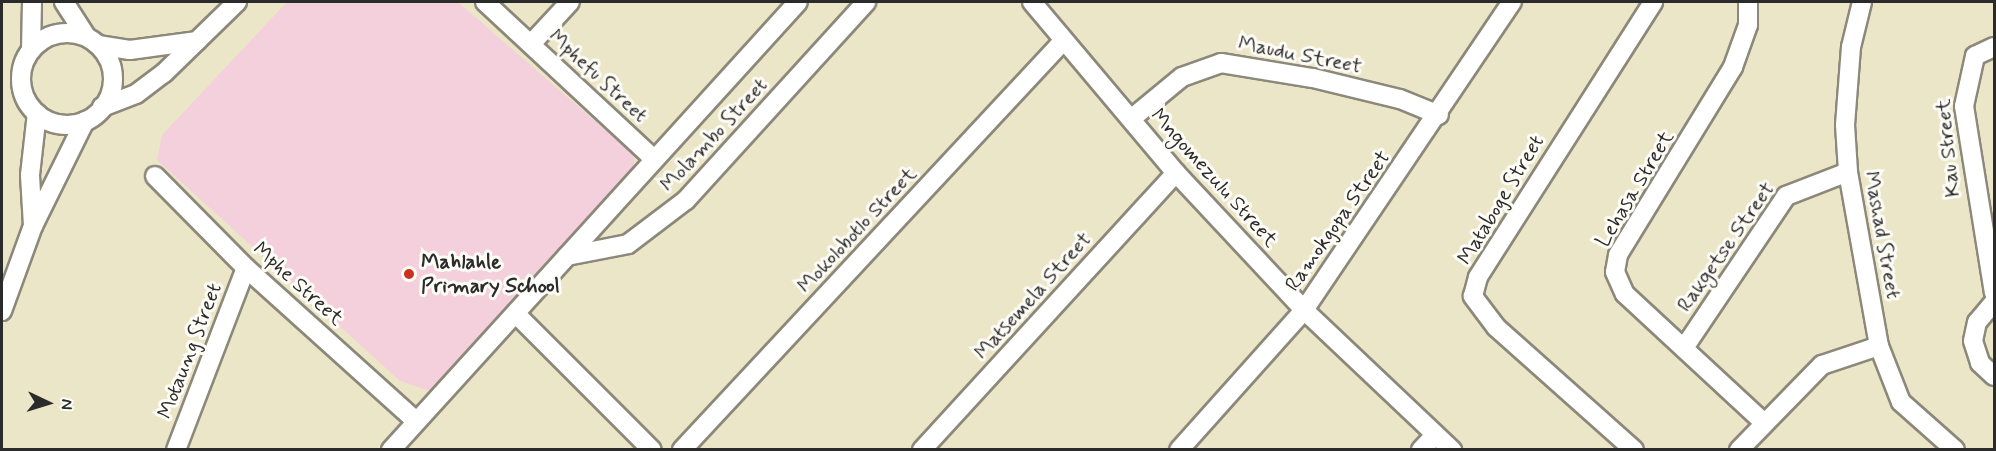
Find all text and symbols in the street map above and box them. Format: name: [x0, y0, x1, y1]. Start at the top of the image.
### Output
street label: Mphefu Street: [542, 23, 654, 129]
street label: Maudu Street: [1237, 31, 1363, 79]
street label: Molambo Street: [654, 72, 774, 198]
street label: Kau Street: [1930, 98, 1966, 198]
street label: Mngomezulu Street: [1145, 103, 1283, 253]
street label: Lehasa Street: [1590, 126, 1680, 252]
street label: Mataboge Street: [1451, 129, 1551, 271]
street label: Ramokgopa Street: [1280, 146, 1396, 296]
street label: Mokolobotlo Street: [792, 162, 922, 298]
street label: Mashad Street: [1858, 167, 1906, 303]
street label: Rakgetse Street: [1672, 178, 1780, 316]
street label: Matsemela Street: [970, 227, 1096, 365]
street label: Mphe Street: [247, 237, 349, 331]
place label: Mahlahle Primary School: [421, 249, 560, 299]
marker: Mahlahle Primary School: [402, 267, 416, 281]
street label: Motaung Street: [152, 278, 228, 424]
north arrow: [18, 373, 78, 433]
text: N: [56, 398, 77, 410]

